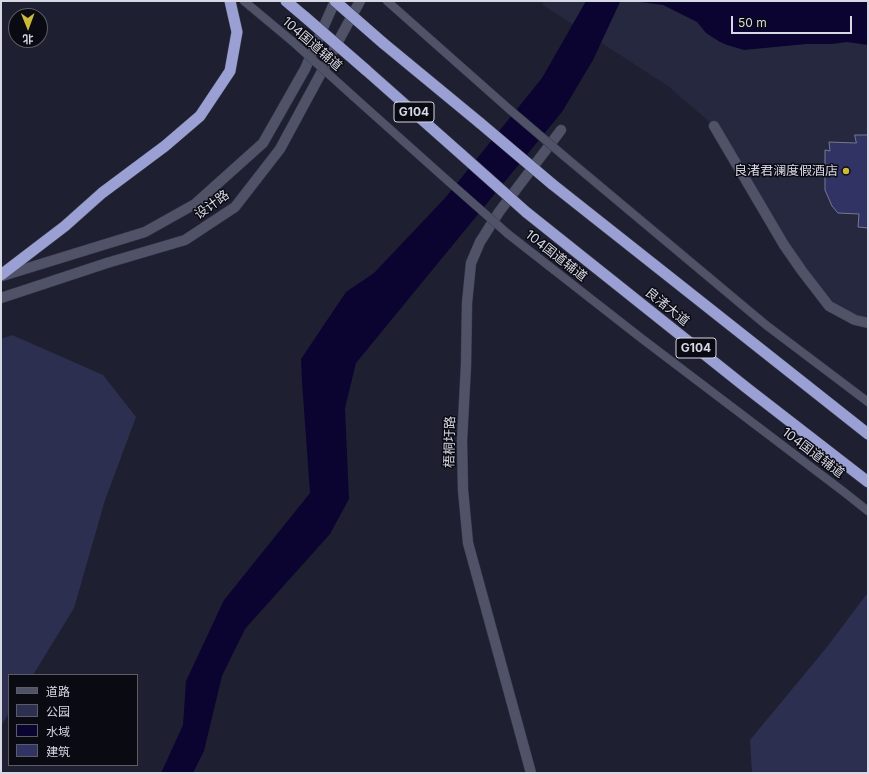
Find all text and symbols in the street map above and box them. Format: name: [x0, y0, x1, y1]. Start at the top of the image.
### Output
north arrow: [8, 8, 48, 48]
scale bar: [733, 8, 854, 34]
street label: 104国道辅道: [279, 14, 345, 74]
text: 50 m: [738, 15, 767, 30]
text: 北: [23, 32, 34, 46]
road number: G104: [394, 102, 434, 122]
place label: 良渚君澜度假酒店: [734, 163, 838, 179]
marker: 良渚君澜度假酒店: [841, 166, 851, 176]
street label: 设计路: [192, 187, 232, 223]
street label: 104国道辅道: [522, 227, 590, 285]
street label: 良渚大道: [642, 285, 692, 329]
road number: G104: [676, 338, 716, 358]
street label: 梧桐圩路: [442, 416, 458, 468]
street label: 104国道辅道: [779, 425, 847, 481]
legend: [8, 674, 138, 766]
text: 道路: [46, 684, 70, 699]
text: 公园: [46, 704, 70, 719]
text: 水域: [46, 724, 70, 739]
text: 建筑: [46, 744, 70, 759]

